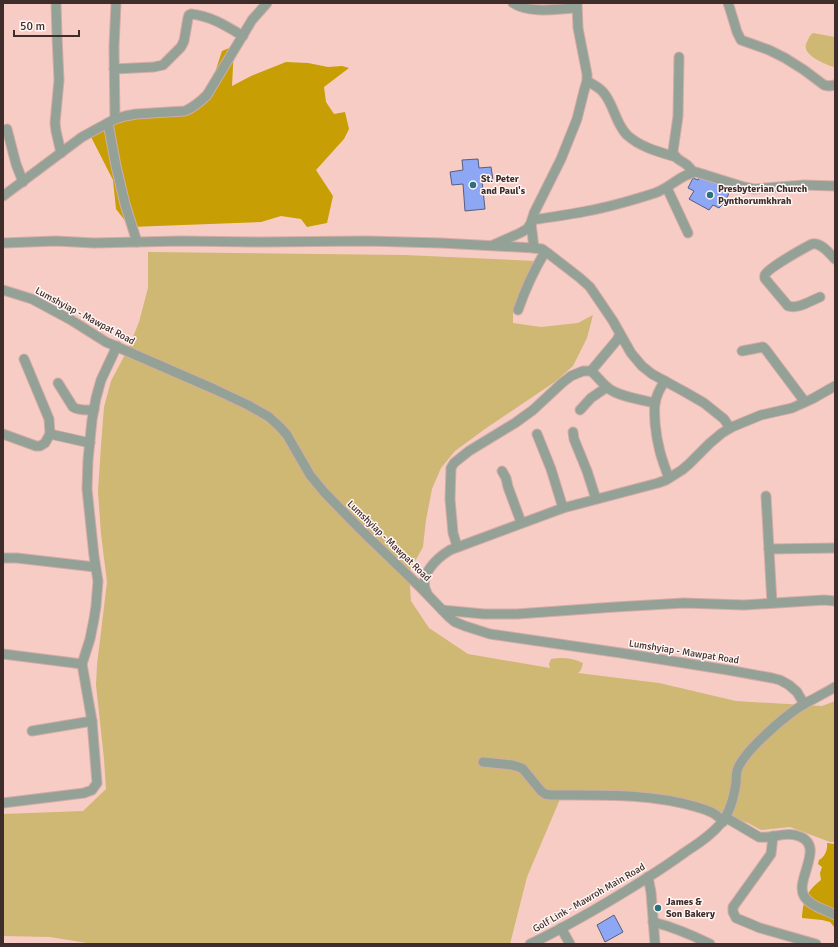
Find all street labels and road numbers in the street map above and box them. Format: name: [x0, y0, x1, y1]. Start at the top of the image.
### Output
street label: Lumshyiap - Mawpat Road: [33, 285, 137, 347]
street label: Lumshyiap - Mawpat Road: [345, 498, 433, 584]
street label: Lumshyiap - Mawpat Road: [628, 637, 740, 667]
street label: Golf Link - Mawroh Main Road: [531, 861, 647, 935]

